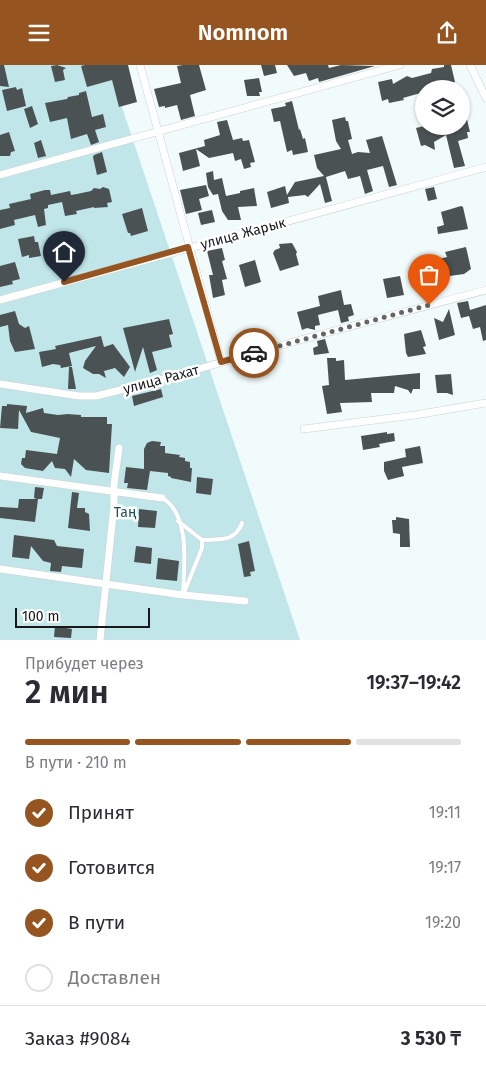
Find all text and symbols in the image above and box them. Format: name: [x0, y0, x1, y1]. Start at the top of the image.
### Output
icon: menu: [25, 19, 53, 47]
text: Nomnom: [198, 19, 288, 46]
icon: share: [433, 19, 461, 47]
map controls: [415, 80, 470, 135]
button: layers: [415, 80, 470, 135]
street label: улица Жарык: [199, 214, 288, 253]
pin: [43, 231, 85, 282]
icon: home: [50, 238, 78, 266]
pin: [408, 254, 450, 305]
icon: bag: [415, 261, 443, 289]
courier: [229, 328, 279, 378]
icon: car: [240, 339, 268, 367]
street label: улица Рахат: [121, 361, 202, 398]
park label: Таң: [114, 504, 137, 521]
scale bar: [15, 605, 150, 628]
text: 100 m: [22, 608, 59, 625]
text: Прибудет через: [25, 654, 144, 673]
text: 19:37–19:42: [366, 671, 461, 694]
text: 2 мин: [25, 673, 108, 711]
text: В пути · 210 m: [25, 753, 127, 772]
icon: check: [25, 799, 53, 827]
text: Принят: [68, 801, 134, 824]
text: 19:11: [429, 803, 461, 822]
icon: check: [25, 854, 53, 882]
text: Готовится: [68, 856, 155, 879]
text: 19:17: [428, 858, 461, 877]
icon: check: [25, 909, 53, 937]
text: В пути: [68, 911, 125, 934]
text: 19:20: [425, 913, 461, 932]
text: Доставлен: [68, 966, 161, 989]
text: Заказ #9084: [25, 1027, 131, 1050]
text: 3 530 ₸: [401, 1027, 461, 1050]

